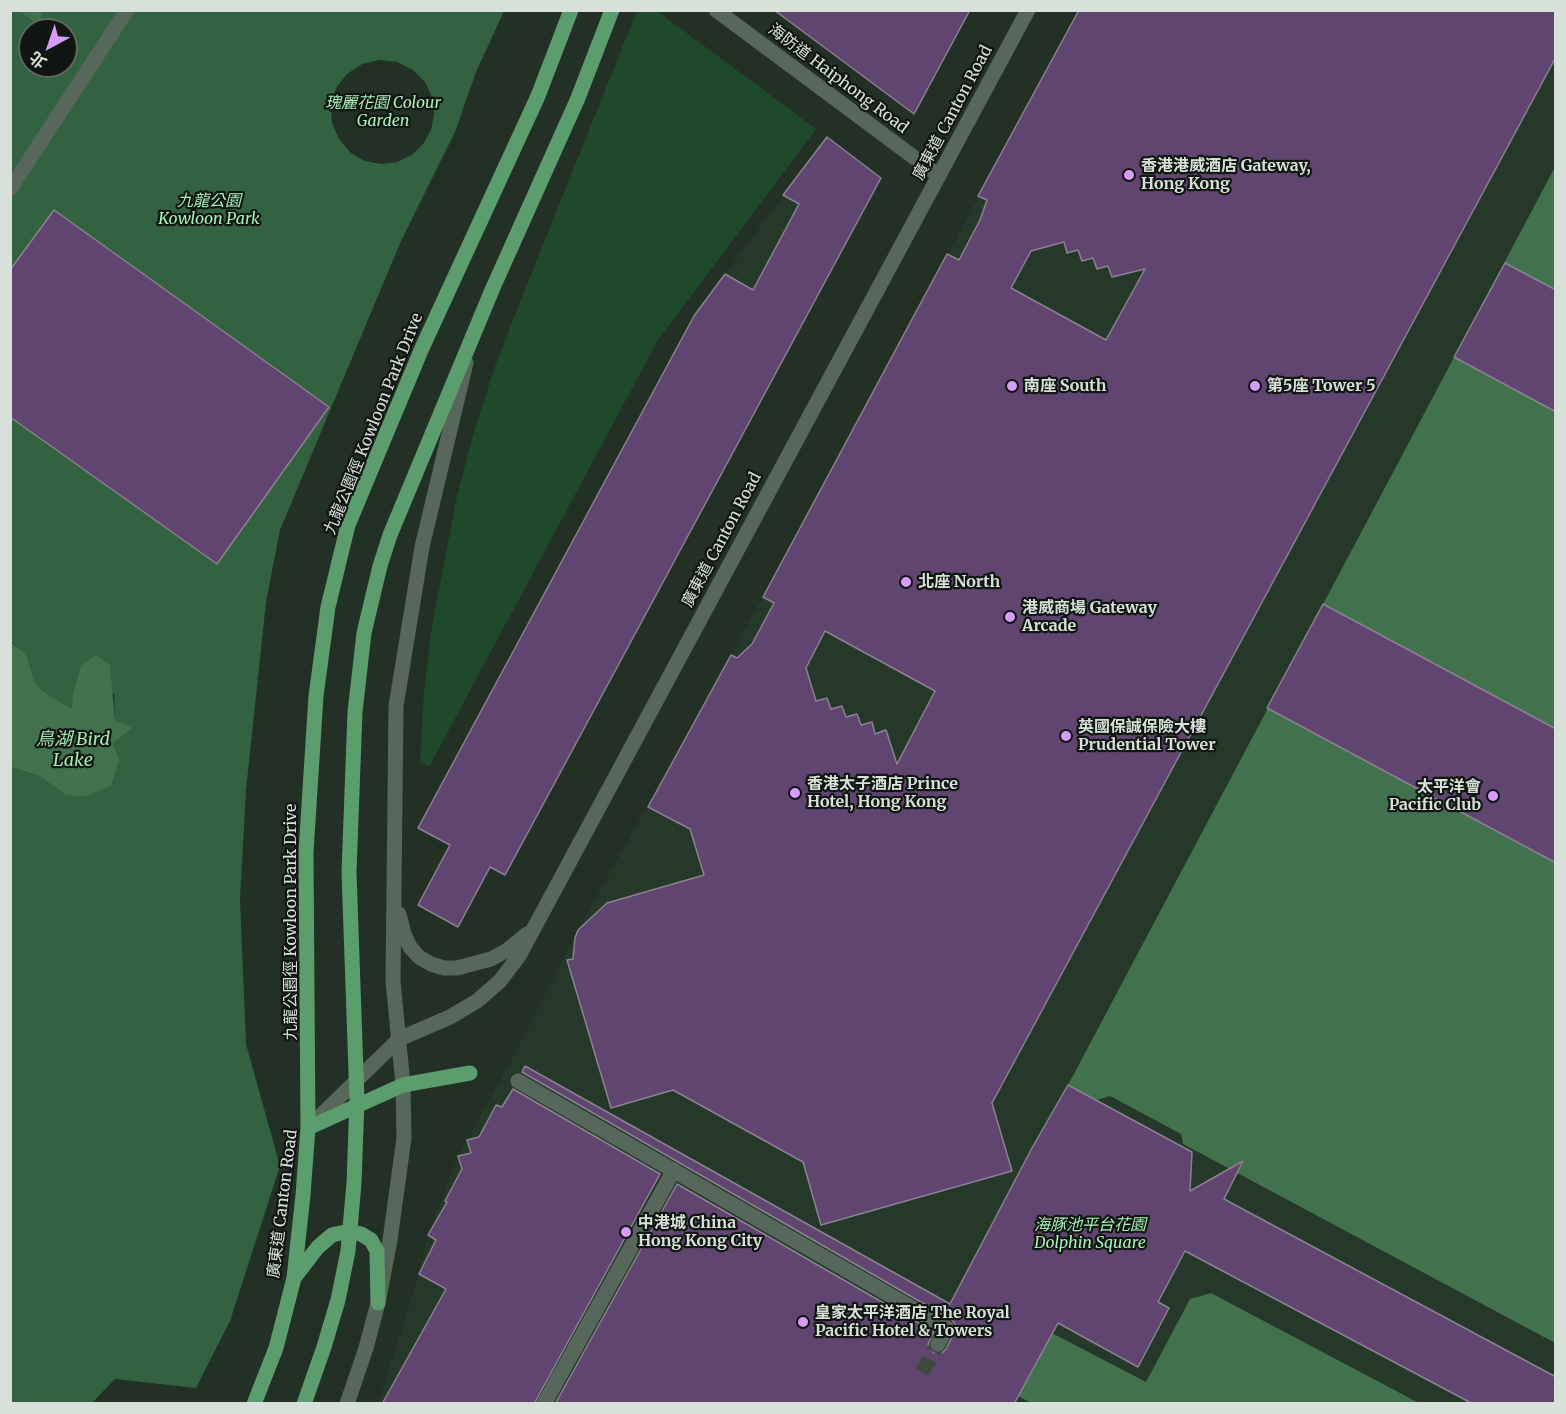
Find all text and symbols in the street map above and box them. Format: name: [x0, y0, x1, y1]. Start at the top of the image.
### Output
north arrow: [18, 18, 78, 78]
street label: 海防道 Haiphong Road: [764, 20, 912, 138]
street label: 廣東道 Canton Road: [909, 42, 997, 184]
text: 北: [25, 47, 50, 73]
park label: 瑰麗花園 Colour Garden: [325, 93, 441, 131]
place label: 香港港威酒店 Gateway, Hong Kong: [1141, 156, 1311, 194]
marker: 香港港威酒店 Gateway, Hong Kong: [1122, 168, 1136, 182]
park label: 九龍公園 Kowloon Park: [158, 191, 260, 229]
street label: 九龍公園徑 Kowloon Park Drive: [321, 311, 427, 537]
place label: 南座 South: [1024, 376, 1106, 396]
place label: 第5座 Tower 5: [1267, 376, 1376, 396]
marker: 南座 South: [1005, 379, 1019, 393]
marker: 第5座 Tower 5: [1248, 379, 1262, 393]
street label: 廣東道 Canton Road: [678, 469, 766, 611]
place label: 北座 North: [918, 572, 1000, 592]
marker: 北座 North: [899, 575, 913, 589]
place label: 港威商場 Gateway Arcade: [1022, 598, 1157, 636]
marker: 港威商場 Gateway Arcade: [1003, 610, 1017, 624]
place label: 英國保誠保險大樓 Prudential Tower: [1078, 717, 1216, 755]
water label: 鳥湖 Bird Lake: [36, 729, 110, 771]
marker: 英國保誠保險大樓 Prudential Tower: [1059, 729, 1073, 743]
place label: 香港太子酒店 Prince Hotel, Hong Kong: [807, 774, 958, 812]
place label: 太平洋會 Pacific Club: [1389, 777, 1481, 815]
marker: 香港太子酒店 Prince Hotel, Hong Kong: [788, 786, 802, 800]
marker: 太平洋會 Pacific Club: [1486, 789, 1500, 803]
street label: 九龍公園徑 Kowloon Park Drive: [281, 804, 301, 1040]
street label: 廣東道 Canton Road: [264, 1129, 302, 1279]
place label: 中港城 China Hong Kong City: [638, 1213, 762, 1251]
park label: 海豚池平台花園 Dolphin Square: [1034, 1215, 1146, 1253]
marker: 中港城 China Hong Kong City: [619, 1225, 633, 1239]
place label: 皇家太平洋酒店 The Royal Pacific Hotel & Towers: [815, 1303, 1010, 1341]
marker: 皇家太平洋酒店 The Royal Pacific Hotel & Towers: [796, 1315, 810, 1329]

